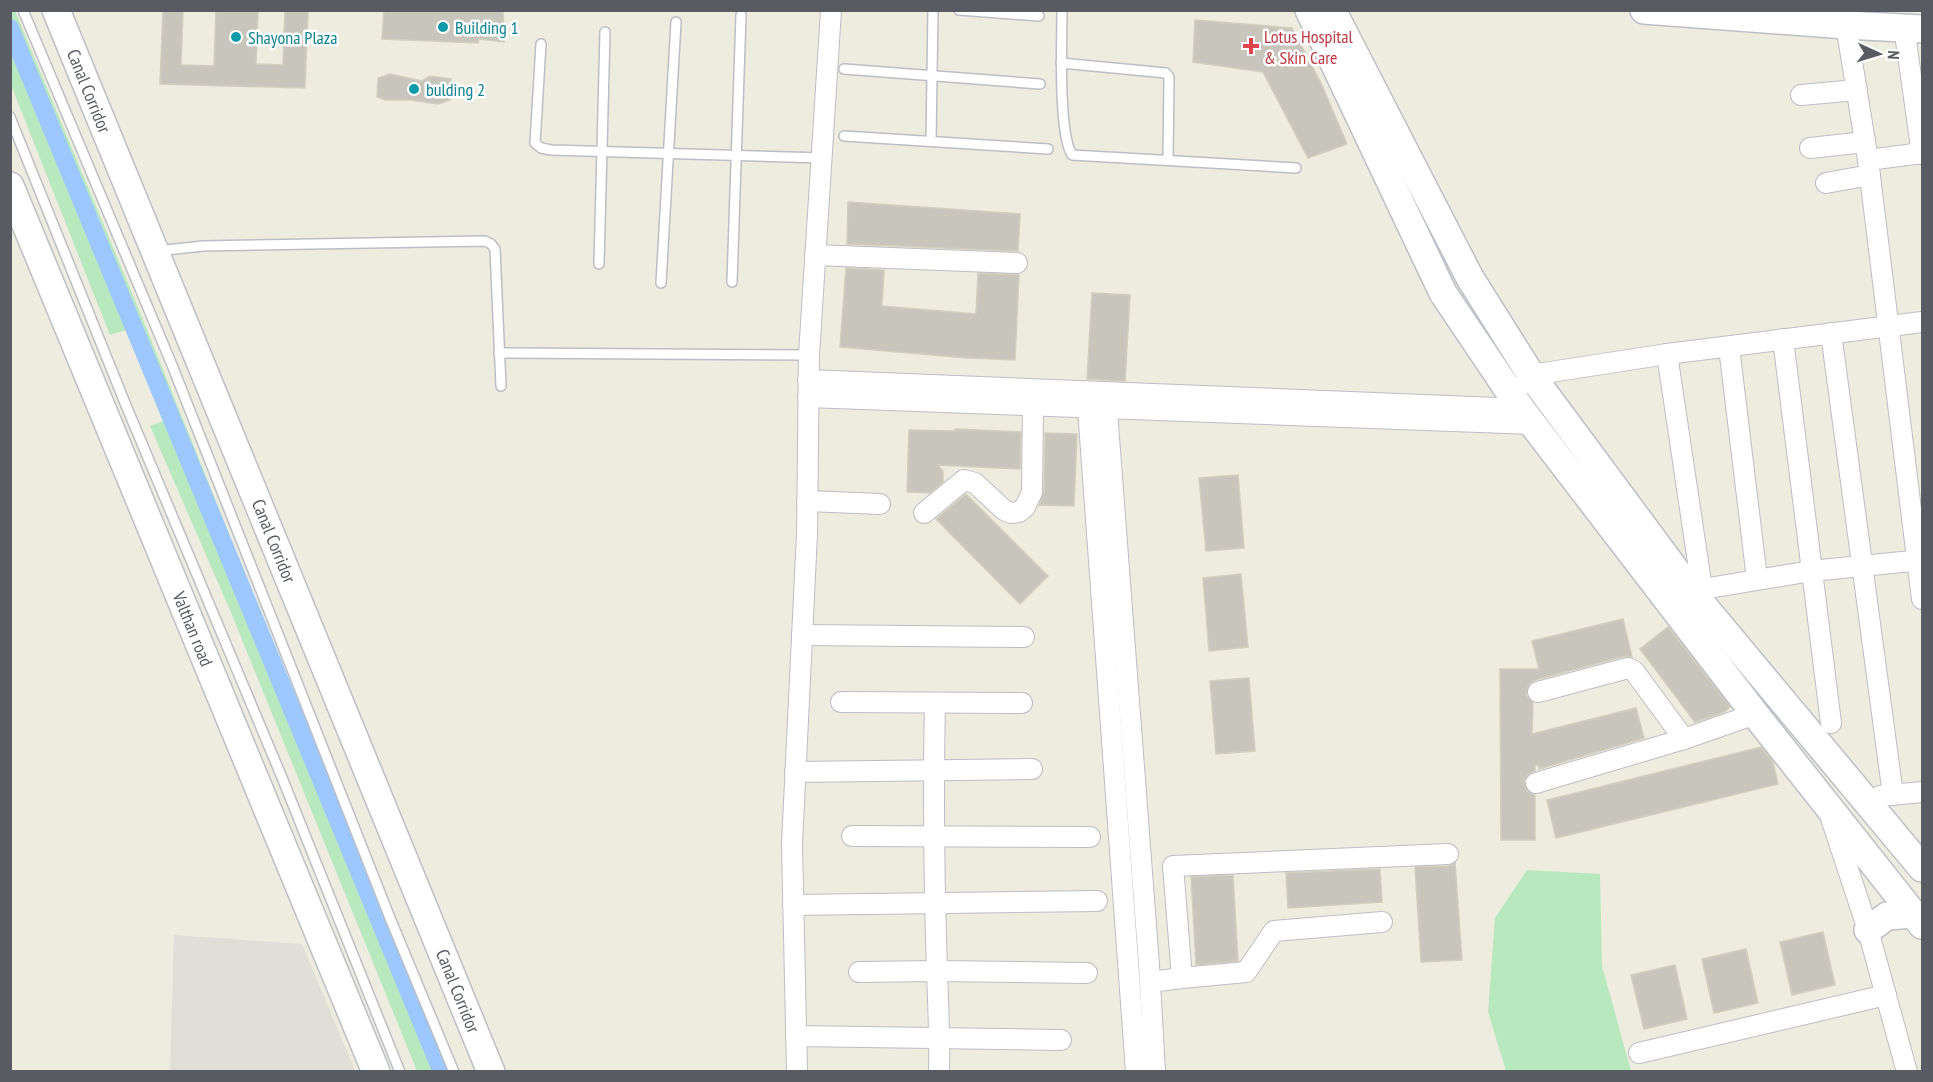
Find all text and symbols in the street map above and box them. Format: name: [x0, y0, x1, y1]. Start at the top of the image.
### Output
place label: Building 1: [455, 16, 519, 39]
marker: Building 1: [436, 20, 450, 34]
north arrow: [1849, 24, 1909, 84]
place label: Lotus Hospital & Skin Care: [1264, 25, 1354, 69]
place label: Shayona Plaza: [248, 26, 337, 49]
marker: Shayona Plaza: [229, 30, 243, 44]
marker: Lotus Hospital & Skin Care: [1242, 37, 1260, 55]
street label: Canal Corridor: [62, 46, 116, 136]
text: N: [1884, 50, 1904, 60]
place label: bulding 2: [426, 78, 485, 101]
marker: bulding 2: [407, 82, 421, 96]
street label: Canal Corridor: [247, 496, 301, 586]
street label: Valthan road: [167, 587, 218, 670]
street label: Canal Corridor: [431, 946, 485, 1036]

